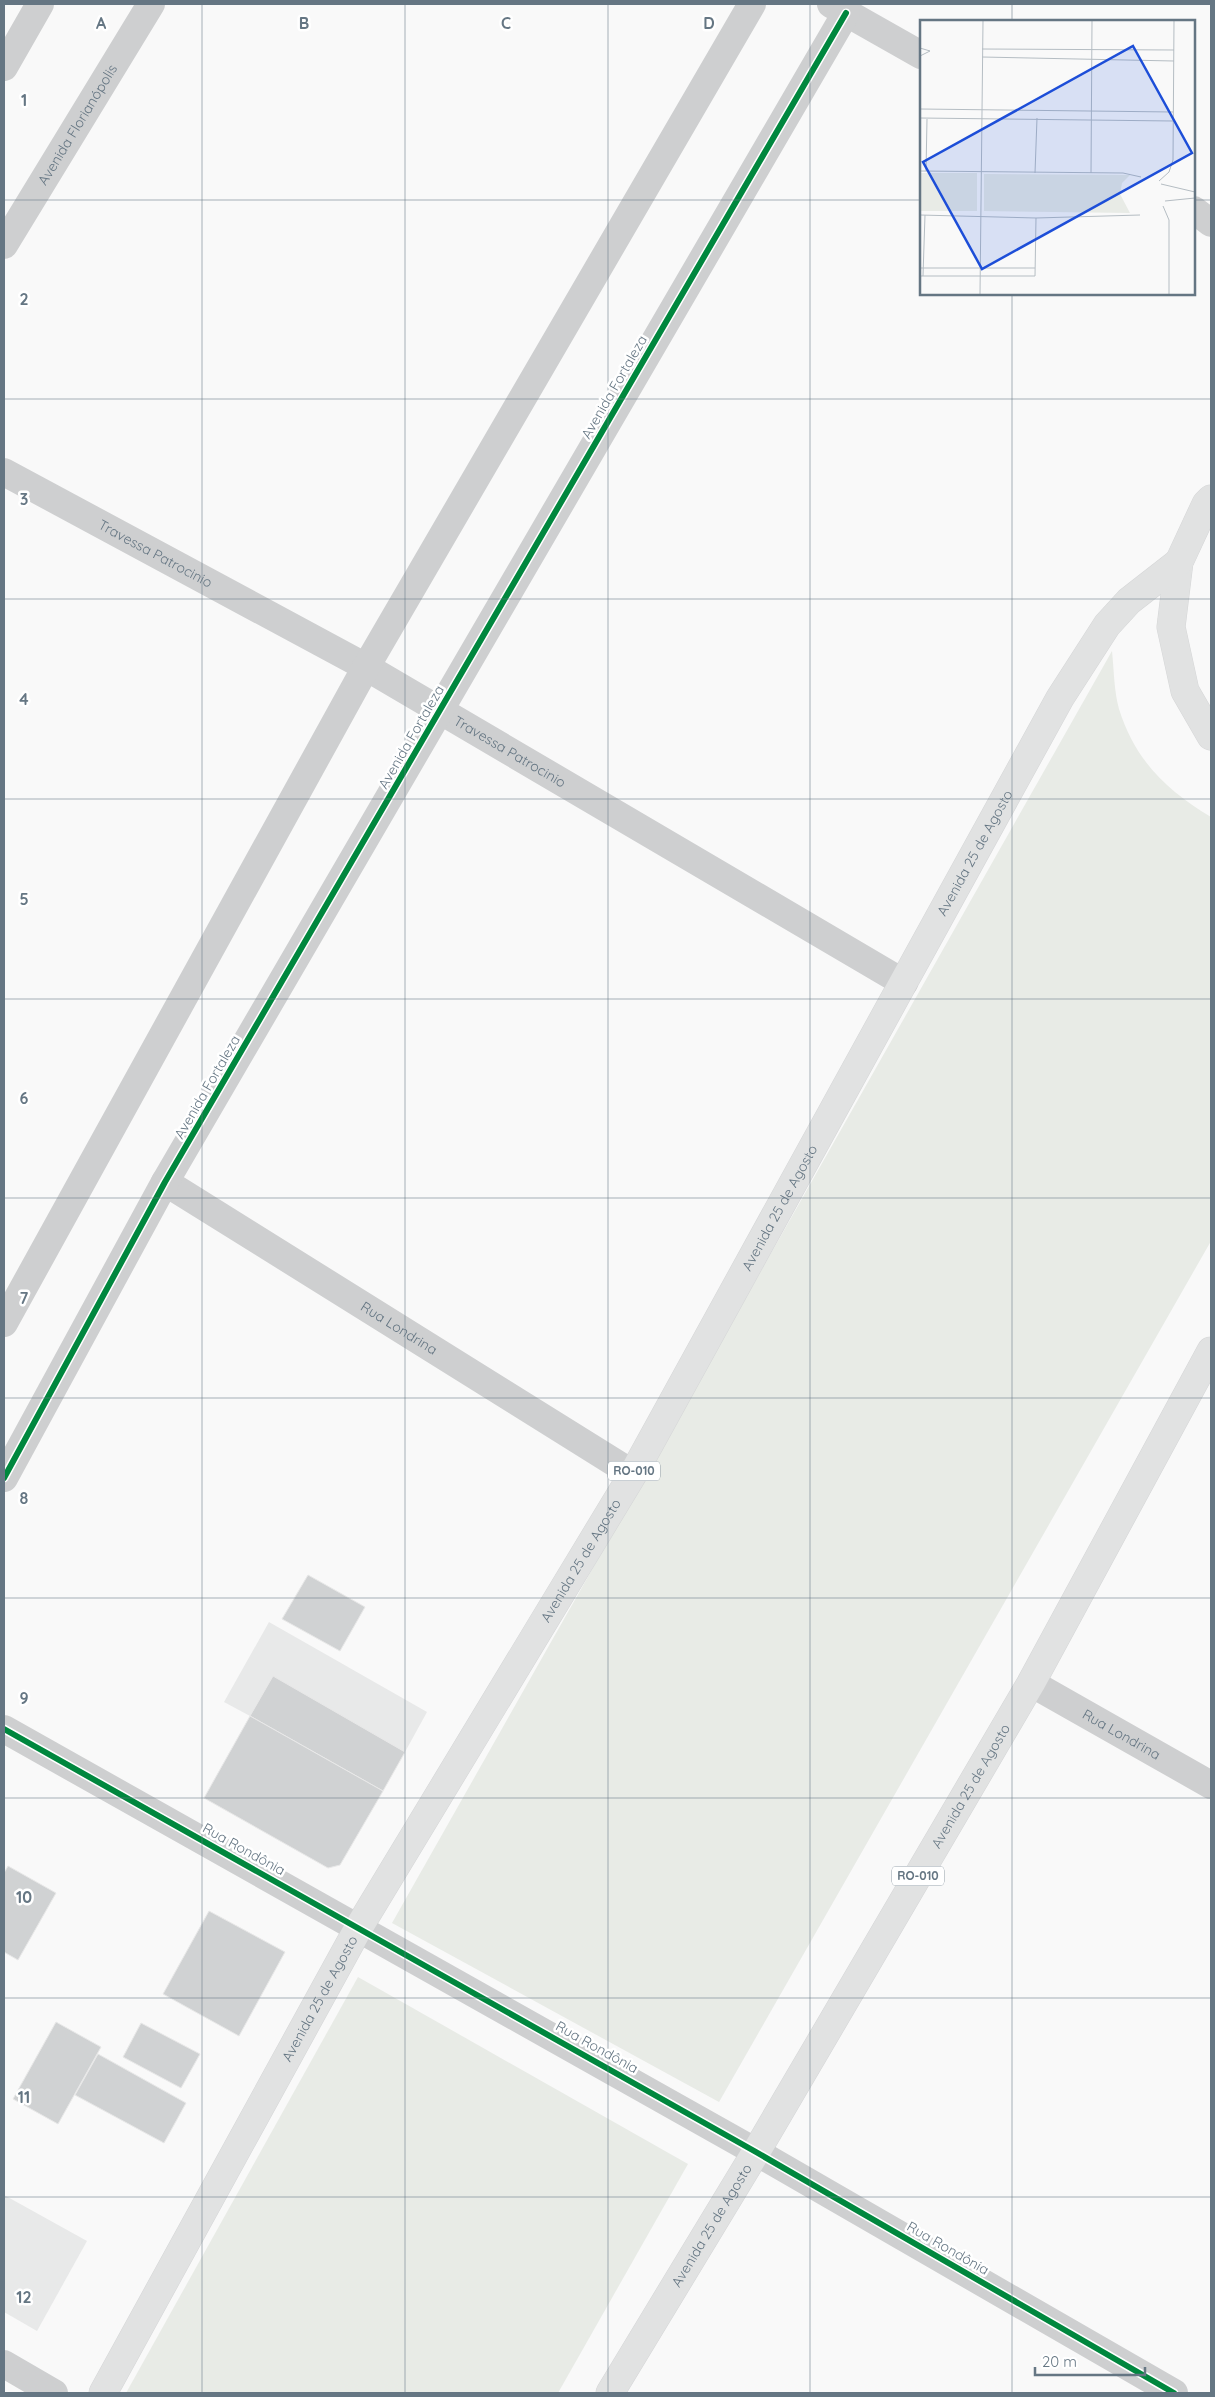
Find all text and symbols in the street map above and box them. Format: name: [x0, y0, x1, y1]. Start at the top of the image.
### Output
text: A: [96, 13, 107, 33]
text: B: [299, 13, 309, 33]
text: C: [501, 13, 511, 33]
text: D: [703, 13, 715, 33]
inset map: [920, 20, 1195, 295]
street label: Avenida Florianópolis: [34, 61, 121, 188]
text: 1: [21, 90, 27, 110]
text: 2: [19, 289, 29, 309]
street label: Avenida Fortaleza: [577, 332, 651, 442]
text: 3: [20, 489, 28, 509]
street label: Travessa Patrocinio: [95, 516, 216, 592]
street label: Avenida Fortaleza: [374, 682, 448, 792]
text: 4: [19, 689, 29, 709]
street label: Travessa Patrocinio: [451, 712, 569, 791]
street label: Avenida 25 de Agosto: [933, 787, 1017, 919]
text: 5: [19, 889, 29, 909]
street label: Avenida Fortaleza: [170, 1032, 244, 1142]
text: 6: [20, 1088, 29, 1108]
street label: Avenida 25 de Agosto: [738, 1142, 821, 1274]
text: 7: [20, 1288, 29, 1308]
street label: Rua Londrina: [357, 1297, 441, 1359]
road number: RO-010: [608, 1462, 660, 1480]
text: 8: [20, 1488, 29, 1508]
street label: Avenida 25 de Agosto: [536, 1496, 625, 1626]
text: 9: [19, 1688, 29, 1708]
street label: Rua Londrina: [1079, 1705, 1164, 1764]
street label: Avenida 25 de Agosto: [927, 1721, 1014, 1851]
street label: Rua Rondônia: [199, 1819, 289, 1879]
road number: RO-010: [892, 1866, 944, 1885]
text: 10: [16, 1887, 32, 1907]
street label: Avenida 25 de Agosto: [278, 1932, 362, 2065]
street label: Rua Rondônia: [552, 2017, 642, 2077]
text: 11: [18, 2087, 30, 2107]
street label: Avenida 25 de Agosto: [667, 2160, 756, 2290]
street label: Rua Rondônia: [904, 2217, 992, 2279]
text: 12: [16, 2287, 32, 2307]
scale bar: [1035, 2344, 1145, 2376]
text: 20 m: [1042, 2352, 1077, 2371]

